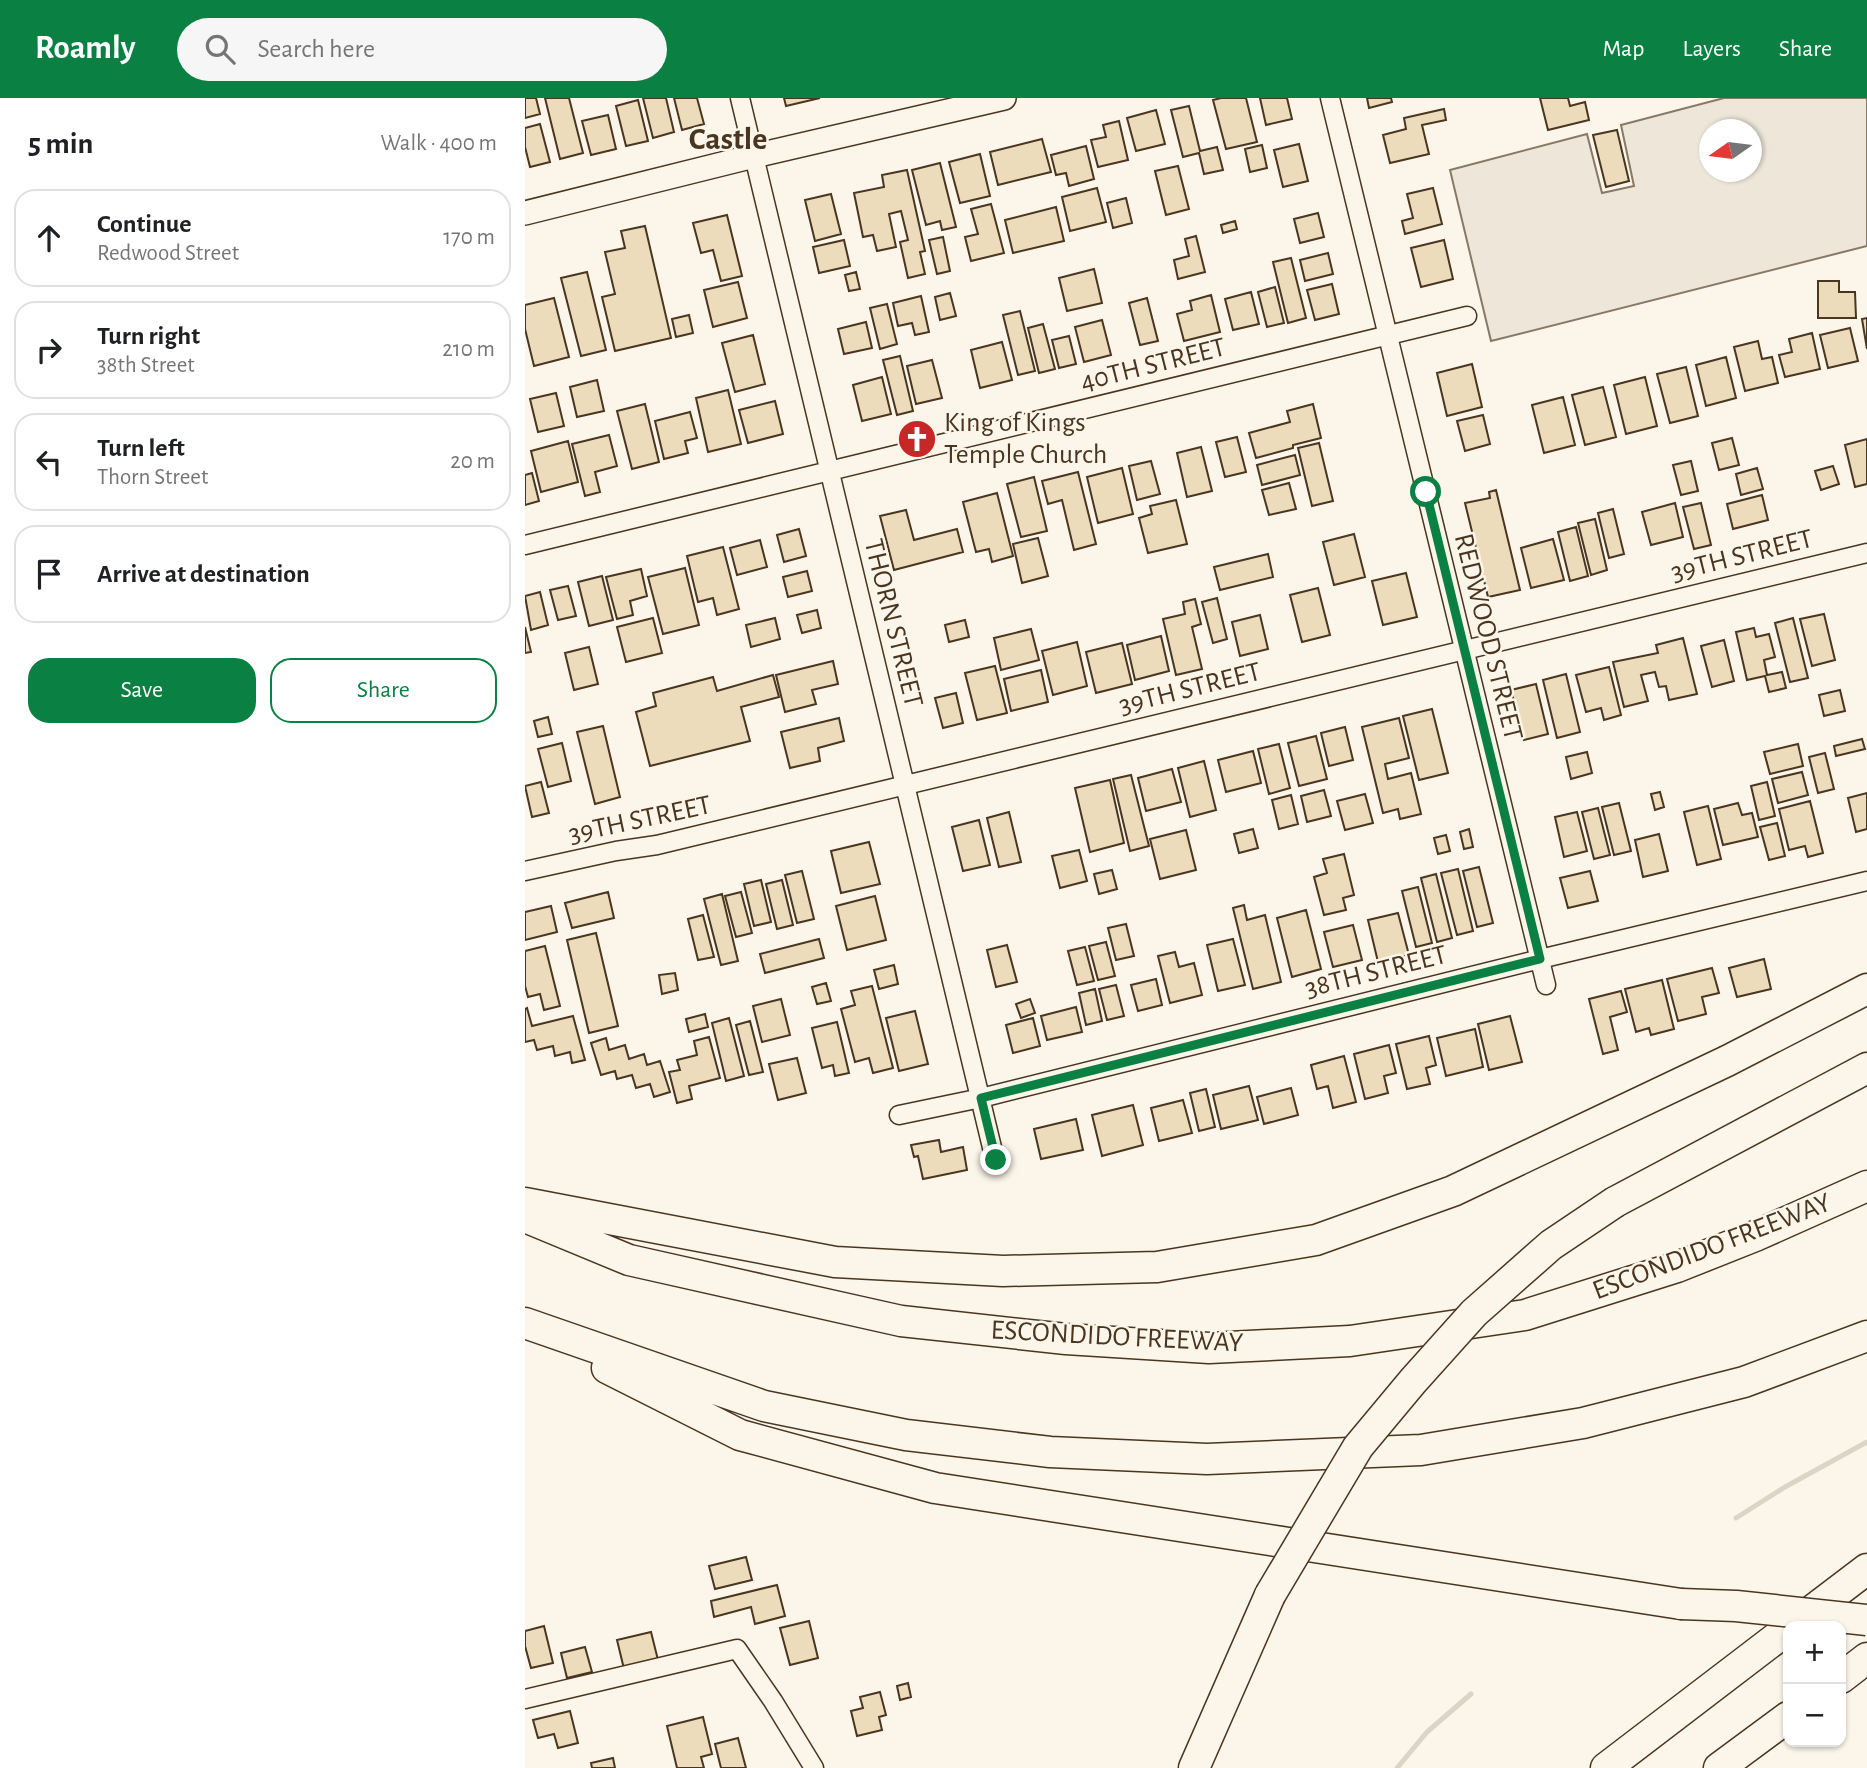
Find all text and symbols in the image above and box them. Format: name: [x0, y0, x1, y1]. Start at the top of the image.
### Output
search box: [177, 18, 667, 81]
icon: search: [201, 30, 239, 68]
text: Roamly: [35, 32, 135, 65]
text: Search here: [257, 36, 375, 62]
text: Map: [1602, 37, 1644, 61]
text: Layers: [1682, 37, 1741, 61]
text: Share: [1779, 37, 1832, 61]
north arrow: [1699, 119, 1762, 182]
district label: Castle: [689, 123, 767, 155]
text: 5 min: [28, 129, 93, 159]
text: Walk · 400 m: [381, 132, 497, 155]
text: Continue: [97, 211, 192, 237]
icon: ahead: [30, 219, 68, 257]
text: 170 m: [443, 226, 495, 249]
text: Redwood Street: [97, 242, 239, 265]
text: Turn right: [97, 323, 200, 349]
icon: right: [30, 331, 68, 369]
street label: 40TH STREET: [1078, 333, 1229, 397]
text: 210 m: [442, 338, 495, 361]
text: 38th Street: [97, 354, 195, 377]
place label: King of Kings Temple Church: [944, 409, 1107, 469]
church icon: King of Kings Temple Church: [896, 418, 938, 460]
text: Turn left: [97, 435, 185, 461]
icon: left: [30, 443, 68, 481]
text: 20 m: [450, 450, 495, 473]
text: Thorn Street: [97, 466, 208, 489]
route start: [1410, 476, 1441, 507]
street label: 39TH STREET: [1668, 525, 1816, 587]
street label: REDWOOD STREET: [1449, 531, 1527, 744]
street label: THORN STREET: [859, 536, 927, 710]
icon: arrive: [30, 555, 68, 593]
text: Arrive at destination: [97, 561, 310, 587]
button: Save: [28, 658, 256, 723]
button: Share: [270, 658, 497, 723]
street label: 39TH STREET: [1116, 658, 1264, 720]
street label: 39TH STREET: [566, 791, 714, 849]
street label: 38TH STREET: [1302, 941, 1450, 1003]
route end: [980, 1144, 1011, 1175]
street label: ESCONDIDO FREEWAY: [1589, 1189, 1835, 1305]
street label: ESCONDIDO FREEWAY: [990, 1316, 1244, 1358]
map controls: [1783, 1621, 1846, 1747]
button: +: [1783, 1621, 1846, 1684]
button: −: [1783, 1684, 1846, 1747]

